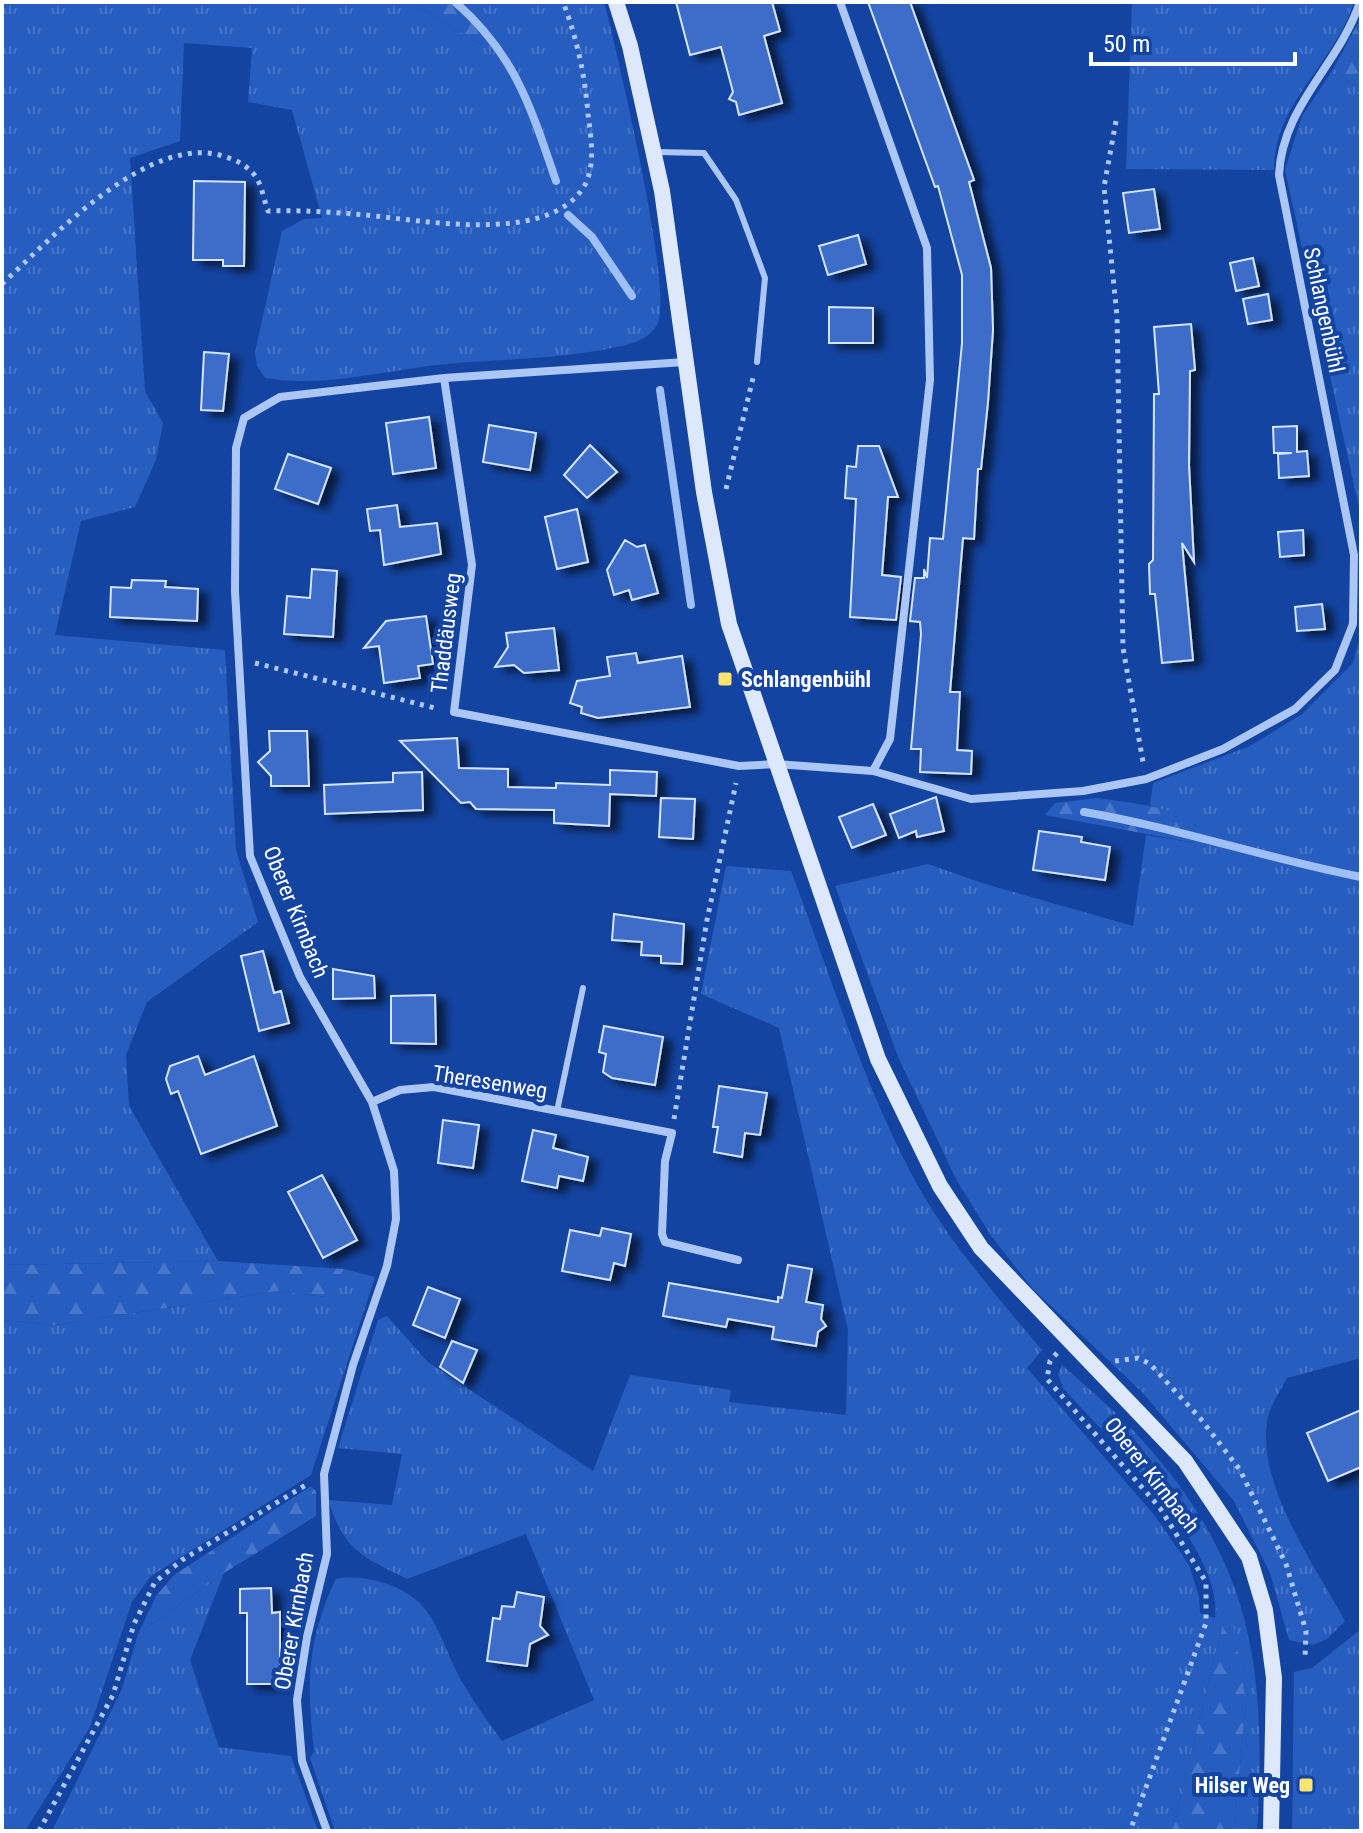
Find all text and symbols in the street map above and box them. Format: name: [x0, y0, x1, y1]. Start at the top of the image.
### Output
scale bar: [1091, 16, 1295, 66]
text: 50 m: [1103, 30, 1150, 58]
street label: Schlangenbühl: [1299, 245, 1349, 375]
street label: Thaddäusweg: [426, 571, 466, 695]
place label: Schlangenbühl: [741, 667, 871, 692]
marker: Schlangenbühl: [716, 670, 734, 688]
street label: Oberer Kirnbach: [258, 843, 334, 981]
street label: Theresenweg: [431, 1061, 549, 1103]
street label: Oberer Kirnbach: [1099, 1412, 1205, 1538]
street label: Oberer Kirnbach: [270, 1550, 318, 1692]
place label: Hilser Weg: [1195, 1773, 1290, 1798]
marker: Hilser Weg: [1297, 1776, 1315, 1794]

